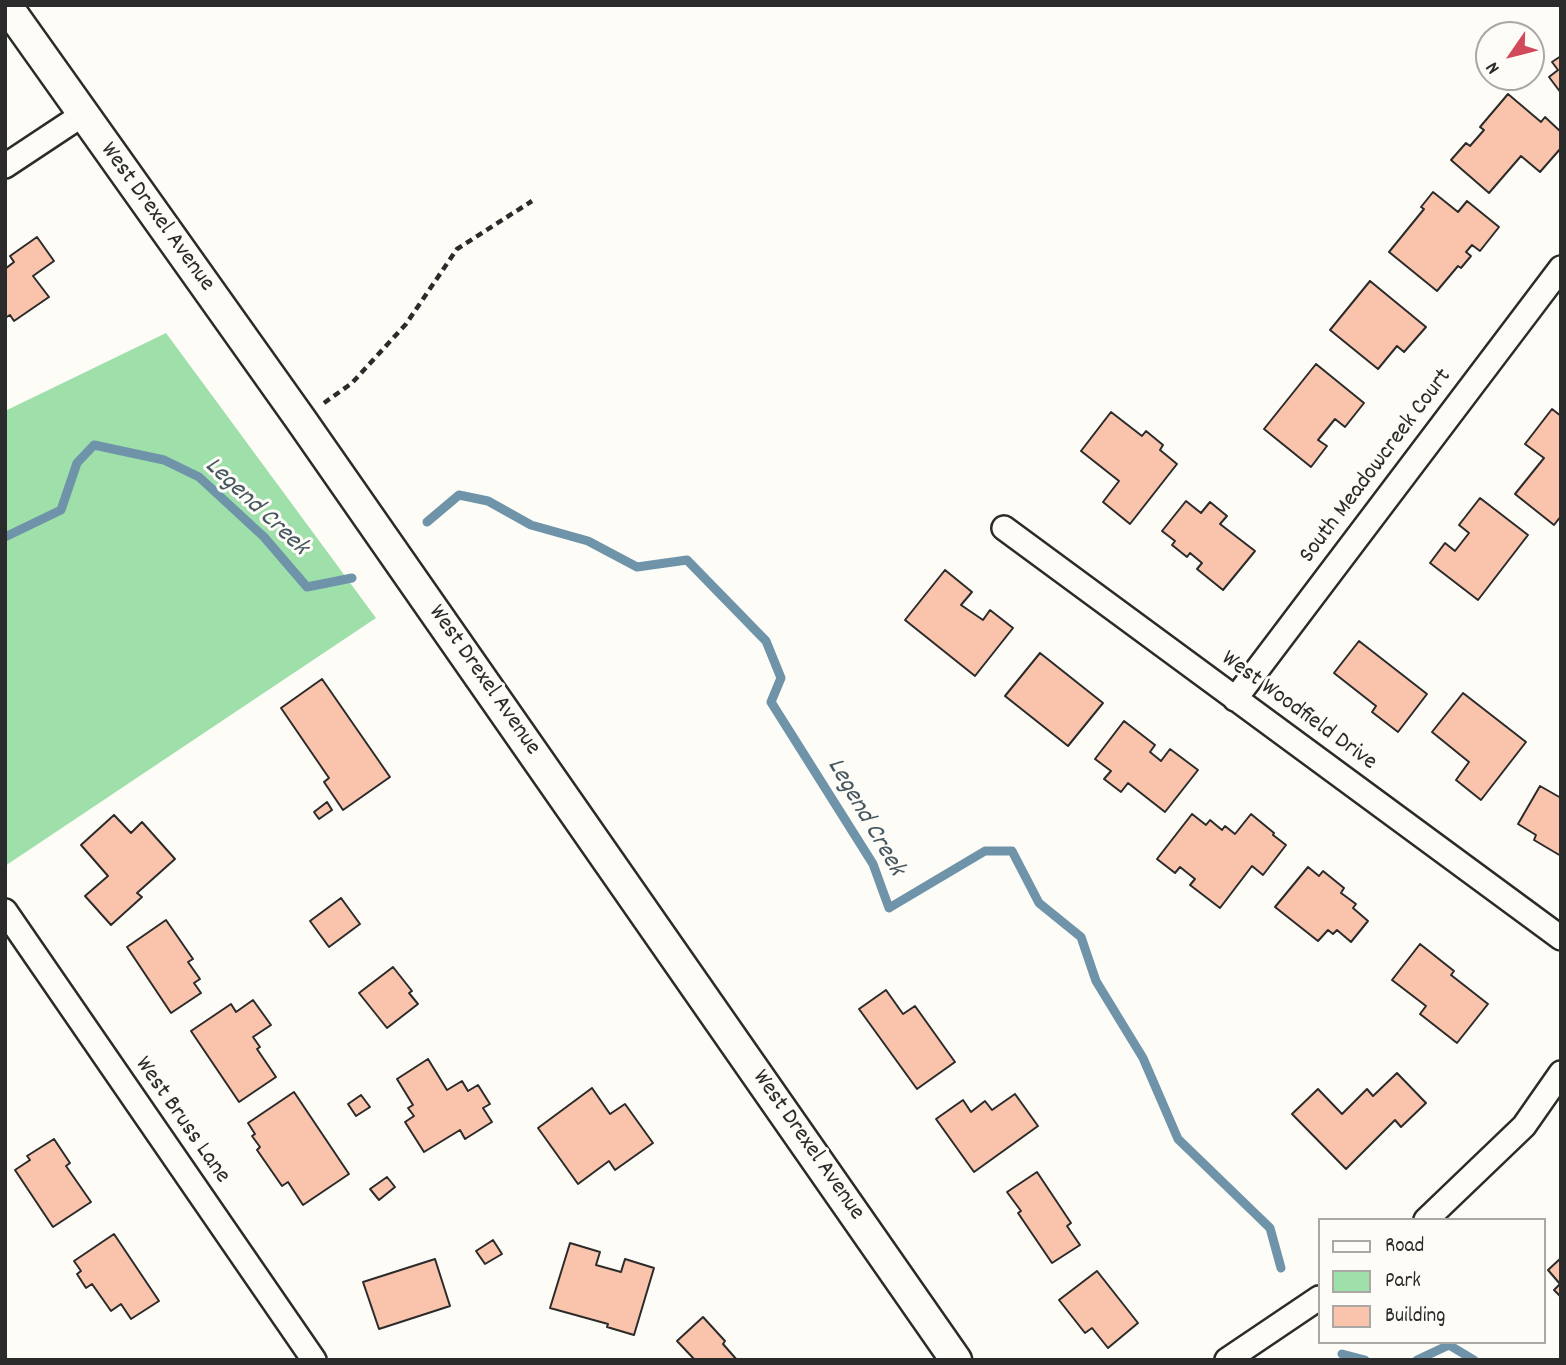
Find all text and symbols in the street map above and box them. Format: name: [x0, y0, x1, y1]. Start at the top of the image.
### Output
north arrow: [1475, 21, 1545, 91]
text: N: [1480, 56, 1508, 79]
street label: West Drexel Avenue: [92, 138, 220, 298]
street label: South Meadowcreek Court: [1295, 364, 1459, 570]
water label: Legend Creek: [196, 452, 314, 564]
street label: West Drexel Avenue: [420, 600, 546, 762]
street label: West Woodfield Drive: [1214, 646, 1382, 778]
water label: Legend Creek: [818, 753, 910, 883]
street label: West Bruss Lane: [127, 1052, 235, 1190]
street label: West Drexel Avenue: [744, 1065, 870, 1227]
legend: [1318, 1218, 1545, 1344]
text: Road: [1385, 1232, 1424, 1262]
text: Park: [1385, 1267, 1421, 1297]
text: Building: [1385, 1302, 1445, 1332]

